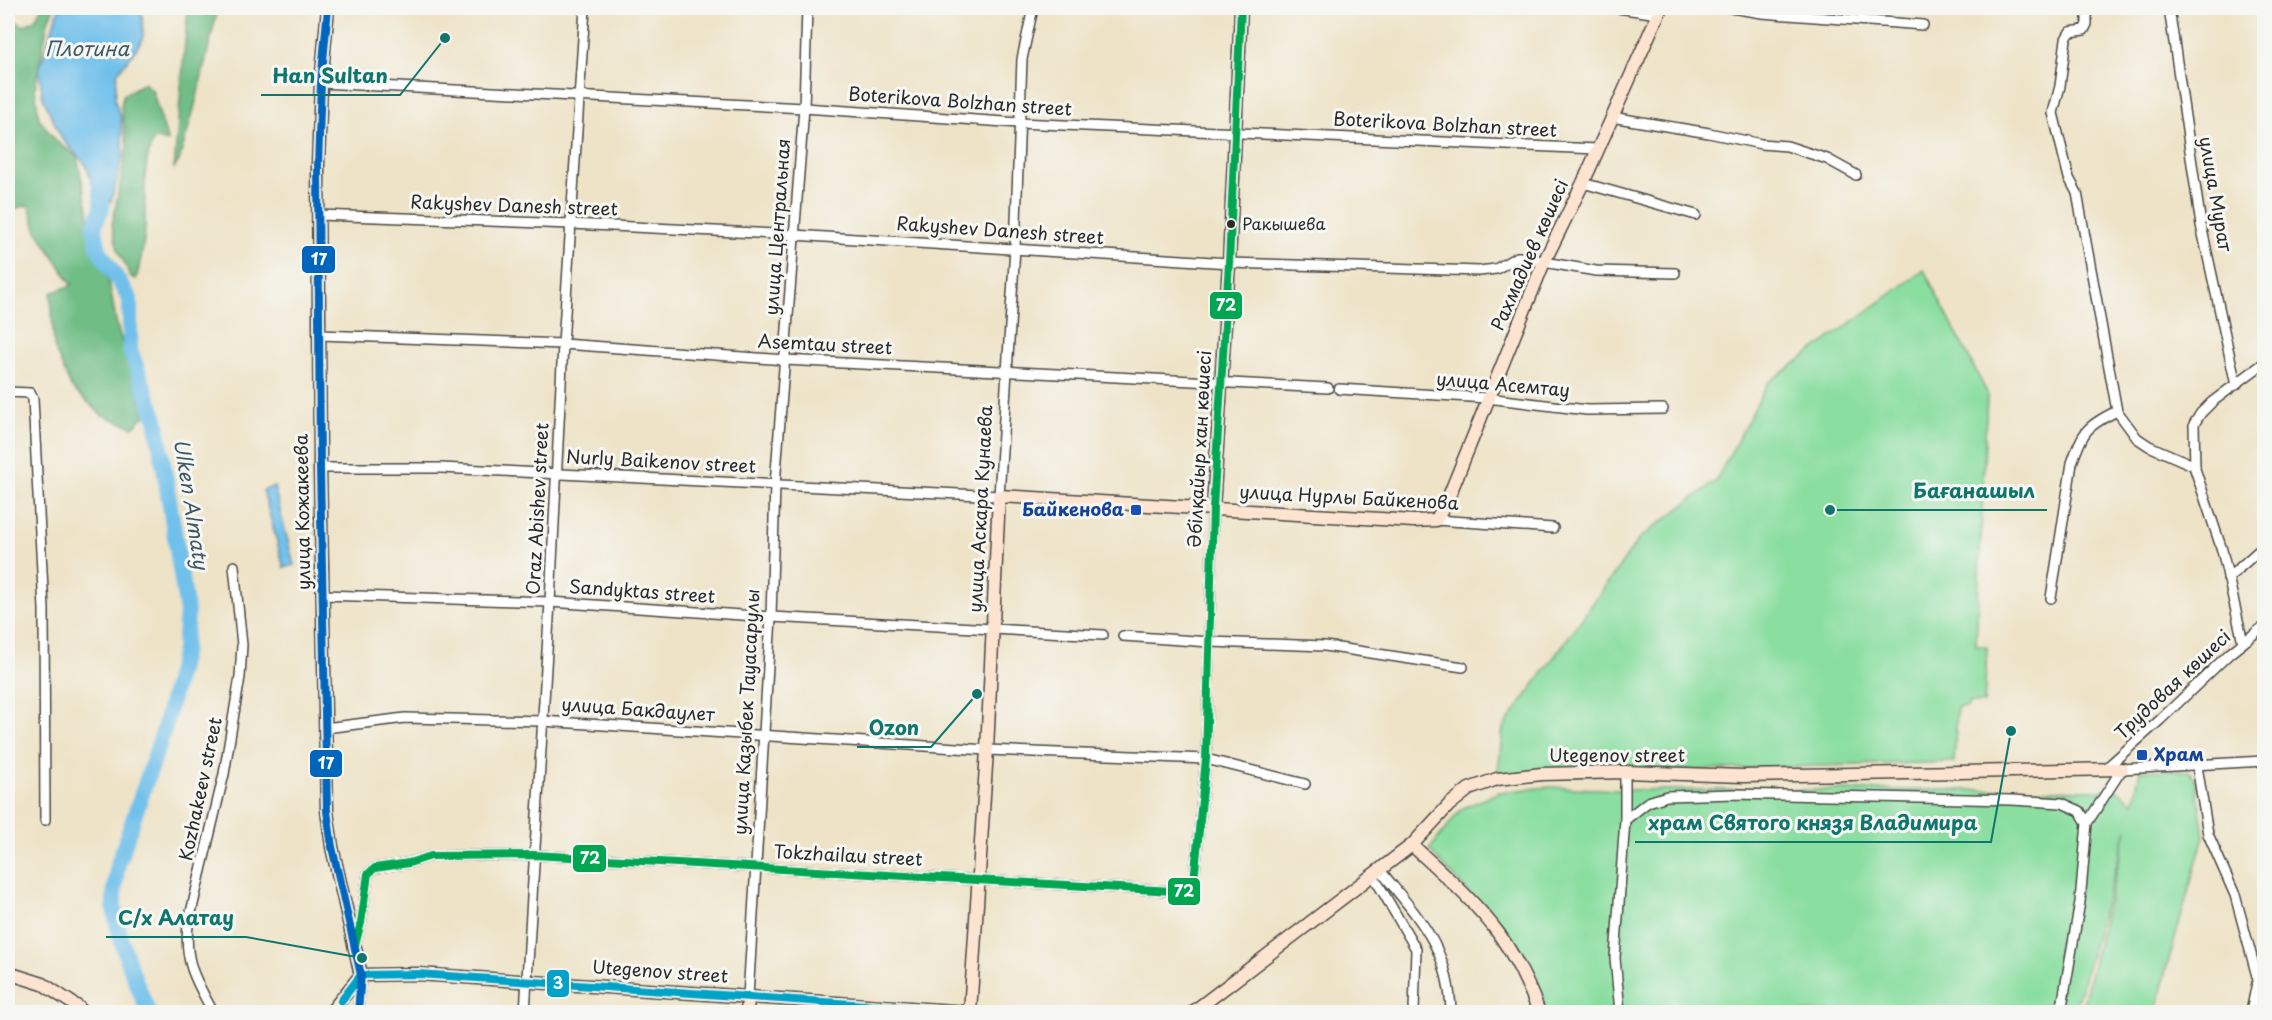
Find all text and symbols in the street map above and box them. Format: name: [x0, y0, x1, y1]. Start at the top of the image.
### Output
water label: Плотина: [45, 33, 130, 63]
callout: Han Sultan: [261, 57, 400, 95]
text: Han Sultan: [272, 60, 388, 90]
street label: Boterikova Bolzhan street: [847, 79, 1073, 122]
street label: Boterikova Bolzhan street: [1333, 104, 1558, 143]
street label: улица Мурат: [2193, 134, 2240, 254]
street label: улица Центральная: [757, 138, 796, 316]
street label: Рахмадиев көшесі: [1483, 174, 1574, 334]
street label: Rakyshev Danesh street: [410, 187, 618, 222]
street label: Rakyshev Danesh street: [895, 209, 1105, 250]
place label: Ракышева: [1242, 211, 1325, 235]
marker: Ракышева: [1225, 218, 1237, 230]
line badge: 17: [301, 245, 336, 274]
text: 17: [311, 246, 328, 270]
line badge: 72: [1209, 291, 1243, 320]
text: 72: [1216, 292, 1236, 316]
street label: Asemtau street: [757, 327, 893, 360]
street label: Әбілқайыр хан көшесі: [1180, 350, 1217, 548]
street label: улица Асемтау: [1435, 364, 1571, 403]
street label: улица Аскара Кунаева: [961, 404, 998, 613]
street label: Oraz Abishev street: [519, 422, 554, 596]
street label: улица Кожакеева: [287, 433, 316, 590]
water label: Ulken Almaty: [167, 436, 217, 573]
street label: Nurly Baikenov street: [566, 442, 757, 479]
callout: Бағанашыл: [1901, 472, 2047, 510]
text: Бағанашыл: [1913, 475, 2035, 505]
street label: улица Нурлы Байкенова: [1239, 477, 1460, 516]
place label: Байкенова: [1022, 495, 1124, 522]
marker: Байкенова: [1129, 503, 1143, 517]
street label: Sandyktas street: [568, 572, 716, 609]
street label: улица Казыбек Тауасарулы: [726, 588, 765, 836]
street label: Трудовая көшесі: [2108, 623, 2236, 745]
street label: улица Бакдаулет: [561, 690, 716, 727]
callout: Ozon: [857, 709, 931, 747]
text: Ozon: [869, 712, 919, 742]
street label: Kozhakeev street: [171, 714, 228, 863]
place label: Храм: [2154, 740, 2204, 767]
street label: Utegenov street: [1549, 741, 1685, 768]
marker: Храм: [2135, 748, 2149, 762]
line badge: 17: [309, 749, 343, 778]
text: 17: [318, 750, 335, 774]
callout: храм Святого князя Владимира: [1635, 804, 1991, 842]
text: храм Святого князя Владимира: [1648, 807, 1978, 837]
street label: Tokzhailau street: [773, 837, 923, 872]
line badge: 72: [572, 844, 607, 873]
text: 72: [580, 845, 600, 869]
line badge: 72: [1167, 877, 1201, 906]
text: 72: [1174, 878, 1194, 902]
callout: С/х Алатау: [106, 899, 246, 937]
text: С/х Алатау: [118, 902, 234, 932]
street label: Utegenov street: [591, 952, 729, 989]
line badge: 3: [546, 969, 570, 998]
text: 3: [553, 970, 563, 994]

